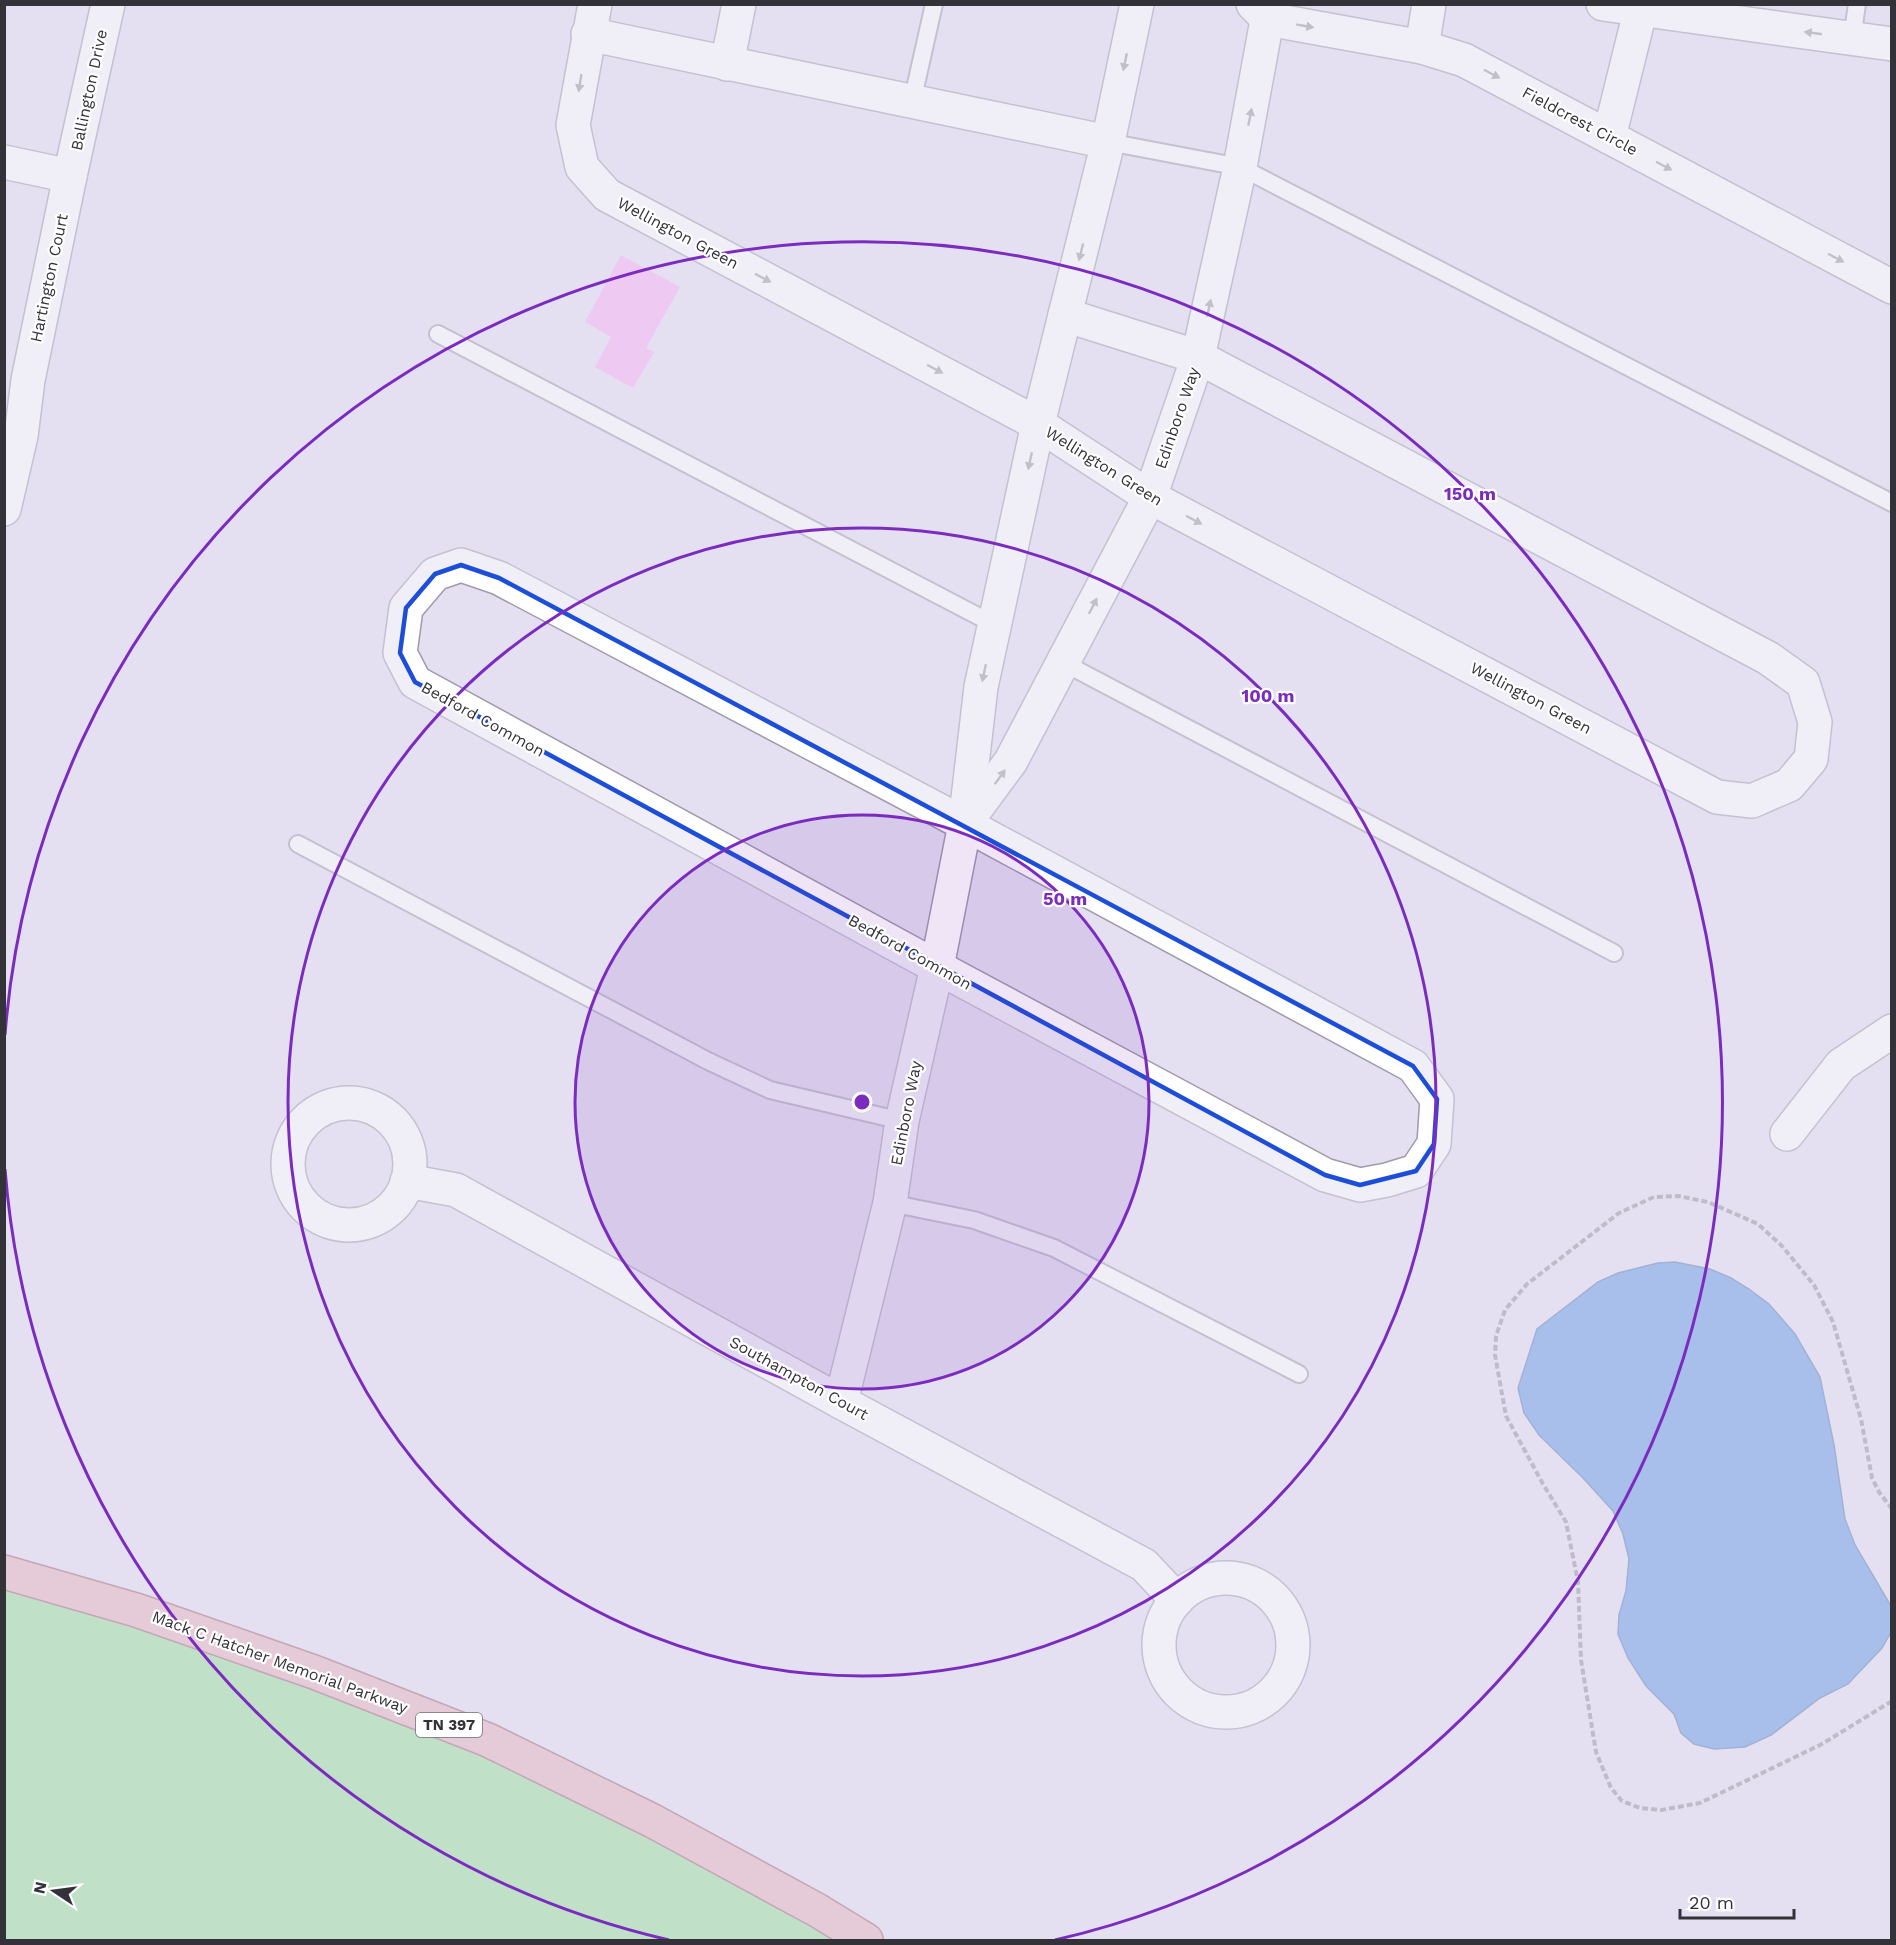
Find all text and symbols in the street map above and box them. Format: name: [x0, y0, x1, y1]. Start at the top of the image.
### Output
one-way arrow: [1295, 21, 1314, 30]
street label: Ballington Drive: [67, 28, 111, 152]
one-way arrow: [1803, 28, 1822, 37]
one-way arrow: [1120, 52, 1129, 71]
one-way arrow: [1484, 69, 1501, 79]
one-way arrow: [576, 73, 585, 92]
street label: Fieldcrest Circle: [1519, 83, 1641, 159]
one-way arrow: [1246, 108, 1255, 127]
one-way arrow: [1656, 161, 1673, 171]
street label: Wellington Green: [614, 193, 742, 273]
street label: Hartington Court: [26, 212, 72, 344]
one-way arrow: [1075, 242, 1085, 261]
one-way arrow: [1828, 253, 1845, 263]
one-way arrow: [755, 273, 772, 283]
one-way arrow: [1205, 299, 1215, 317]
one-way arrow: [927, 364, 944, 374]
street label: Edinboro Way: [1151, 364, 1204, 471]
street label: Wellington Green: [1042, 422, 1166, 510]
one-way arrow: [1025, 452, 1034, 471]
text: 150 m: [1444, 483, 1496, 504]
one-way arrow: [1186, 515, 1203, 525]
one-way arrow: [1089, 597, 1098, 614]
street label: Wellington Green: [1467, 658, 1595, 738]
one-way arrow: [979, 663, 989, 682]
street label: Bedford Common: [418, 677, 548, 761]
text: 100 m: [1241, 685, 1295, 706]
one-way arrow: [993, 769, 1005, 784]
text: 50 m: [1043, 888, 1087, 909]
street label: Bedford Common: [845, 910, 975, 994]
street label: Edinboro Way: [887, 1058, 926, 1167]
centre of rings: [852, 1092, 872, 1112]
street label: Southampton Court: [726, 1332, 872, 1424]
street label: Mack C Hatcher Memorial Parkway: [150, 1607, 411, 1717]
road number: TN 397: [416, 1713, 482, 1737]
north arrow: [24, 1861, 84, 1921]
text: N: [29, 1880, 50, 1896]
scale bar: [1680, 1882, 1794, 1920]
text: 20 m: [1689, 1892, 1734, 1913]

